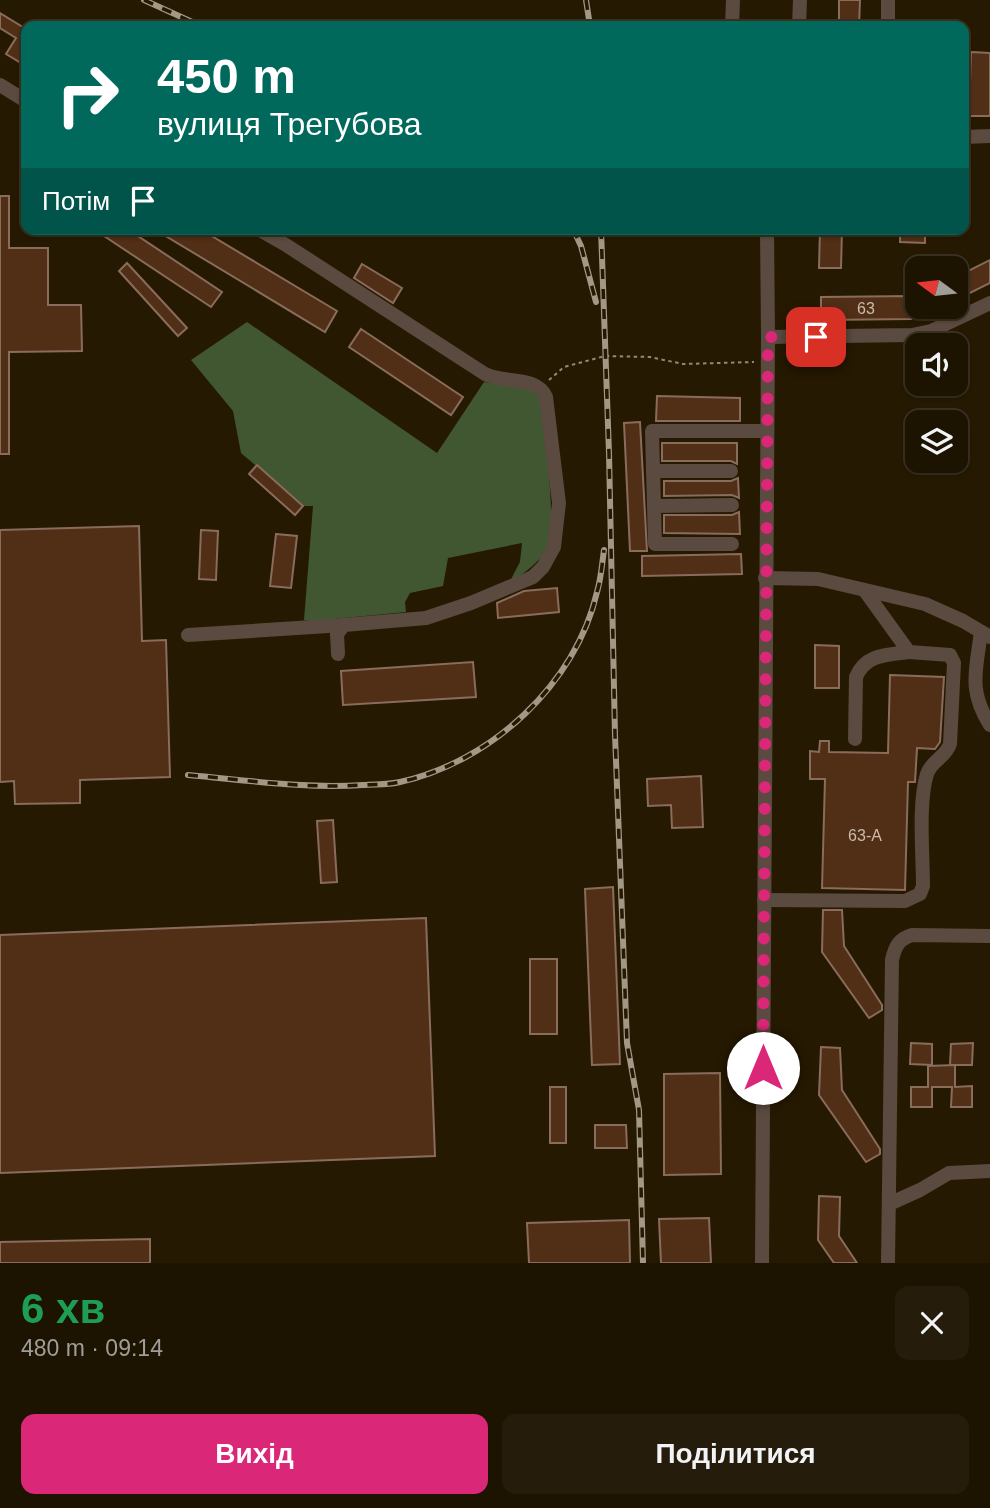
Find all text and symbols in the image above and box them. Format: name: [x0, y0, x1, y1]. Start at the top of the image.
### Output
icon: right: [42, 49, 133, 140]
text: 450 m: [157, 49, 296, 103]
text: вулиця Трегубова: [157, 106, 422, 142]
icon: arrive: [124, 182, 162, 220]
text: Потім: [42, 186, 110, 216]
north arrow: [905, 256, 968, 318]
map controls: [905, 256, 968, 473]
house number: 63: [857, 300, 875, 317]
pin: [786, 307, 846, 367]
icon: arrive: [797, 318, 835, 356]
button: sound: [905, 333, 968, 396]
button: layers: [905, 410, 968, 473]
house number: 63-А: [848, 827, 882, 844]
position arrow: [726, 1031, 800, 1105]
text: 6 хв: [21, 1285, 105, 1332]
button: close: [895, 1286, 969, 1360]
text: 480 m · 09:14: [21, 1335, 163, 1361]
button: Вихід: [21, 1414, 488, 1494]
button: Поділитися: [502, 1414, 969, 1494]

